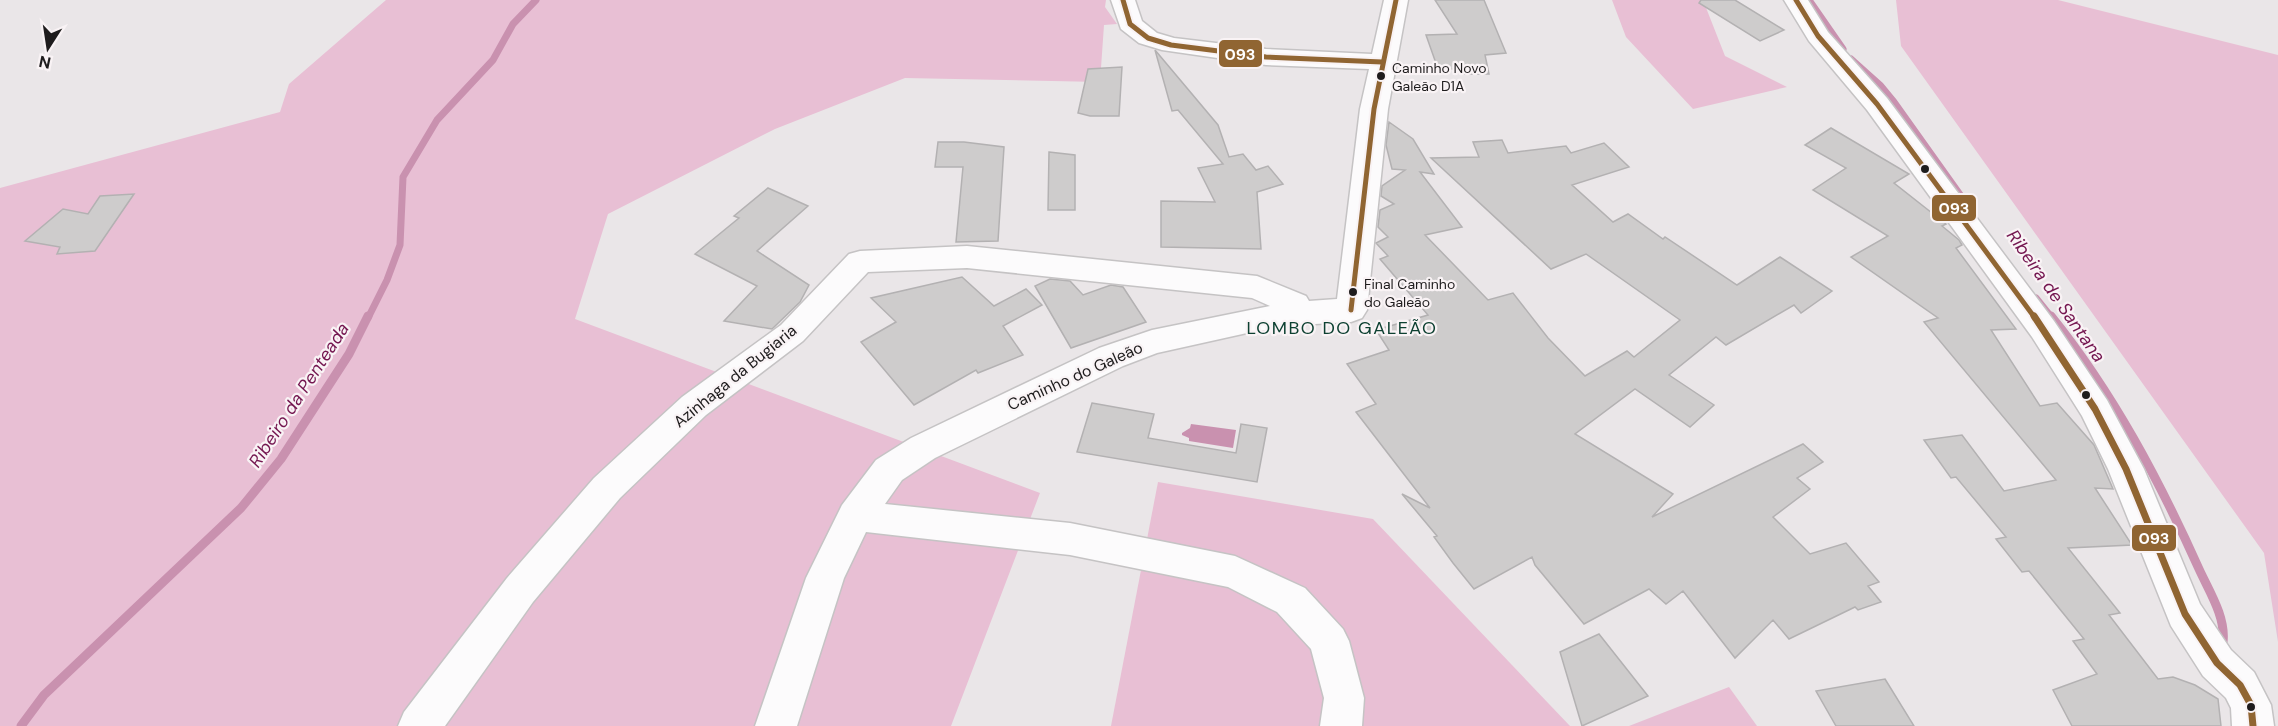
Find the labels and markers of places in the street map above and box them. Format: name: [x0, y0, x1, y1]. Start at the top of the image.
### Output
place label: Caminho Novo Galeão D1A: [1392, 59, 1487, 95]
marker: Caminho Novo Galeão D1A: [1375, 70, 1387, 82]
unlabelled marker: [1919, 163, 1931, 175]
place label: Final Caminho do Galeão: [1364, 275, 1455, 311]
marker: Final Caminho do Galeão: [1347, 286, 1359, 298]
unlabelled marker: [2080, 389, 2092, 401]
unlabelled marker: [2245, 701, 2257, 713]

